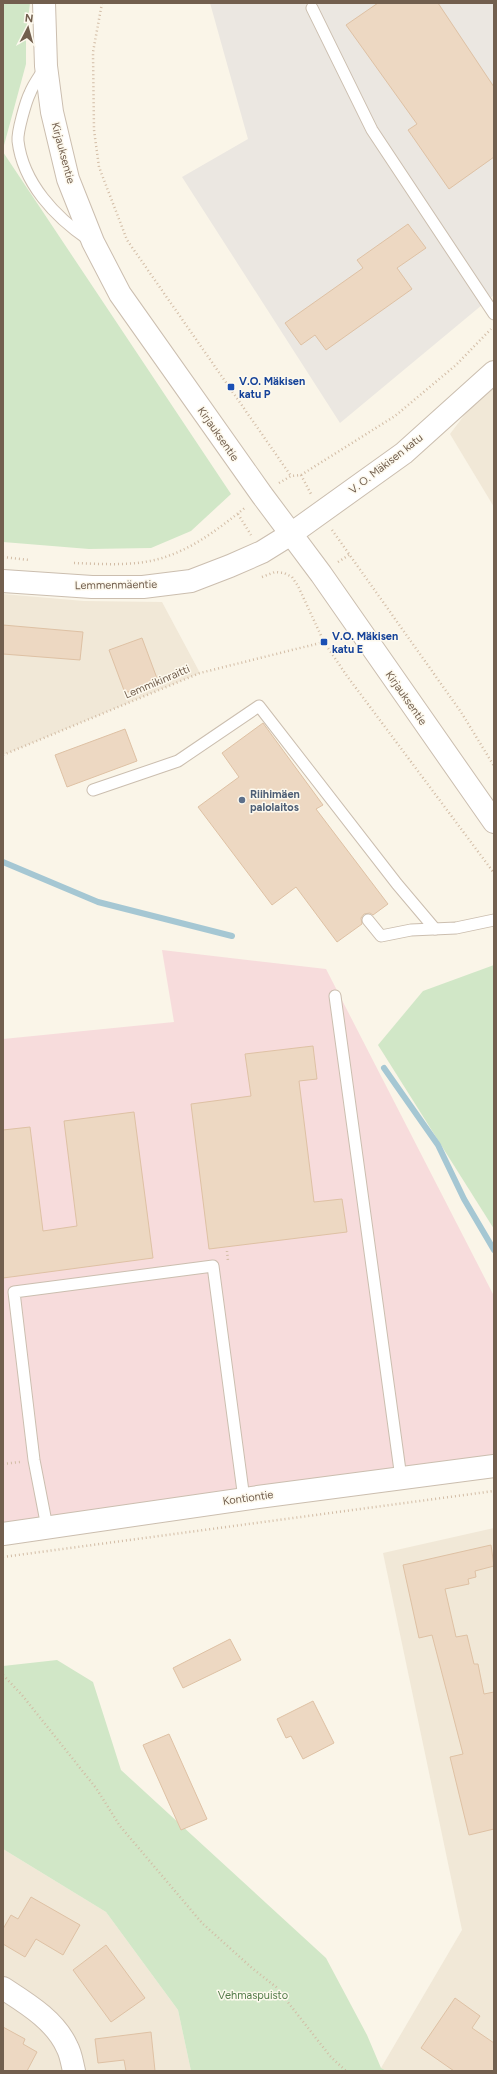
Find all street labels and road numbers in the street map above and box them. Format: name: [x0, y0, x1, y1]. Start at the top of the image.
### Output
street label: Kirjauksentie: [49, 121, 77, 185]
street label: Kirjauksentie: [195, 404, 241, 464]
street label: V. O. Mäkisen katu: [347, 431, 425, 497]
street label: Lemmenmäentie: [75, 578, 157, 592]
street label: Lemmikinraitti: [122, 662, 192, 702]
street label: Kirjauksentie: [383, 668, 429, 728]
street label: Kontiontie: [222, 1488, 274, 1508]

